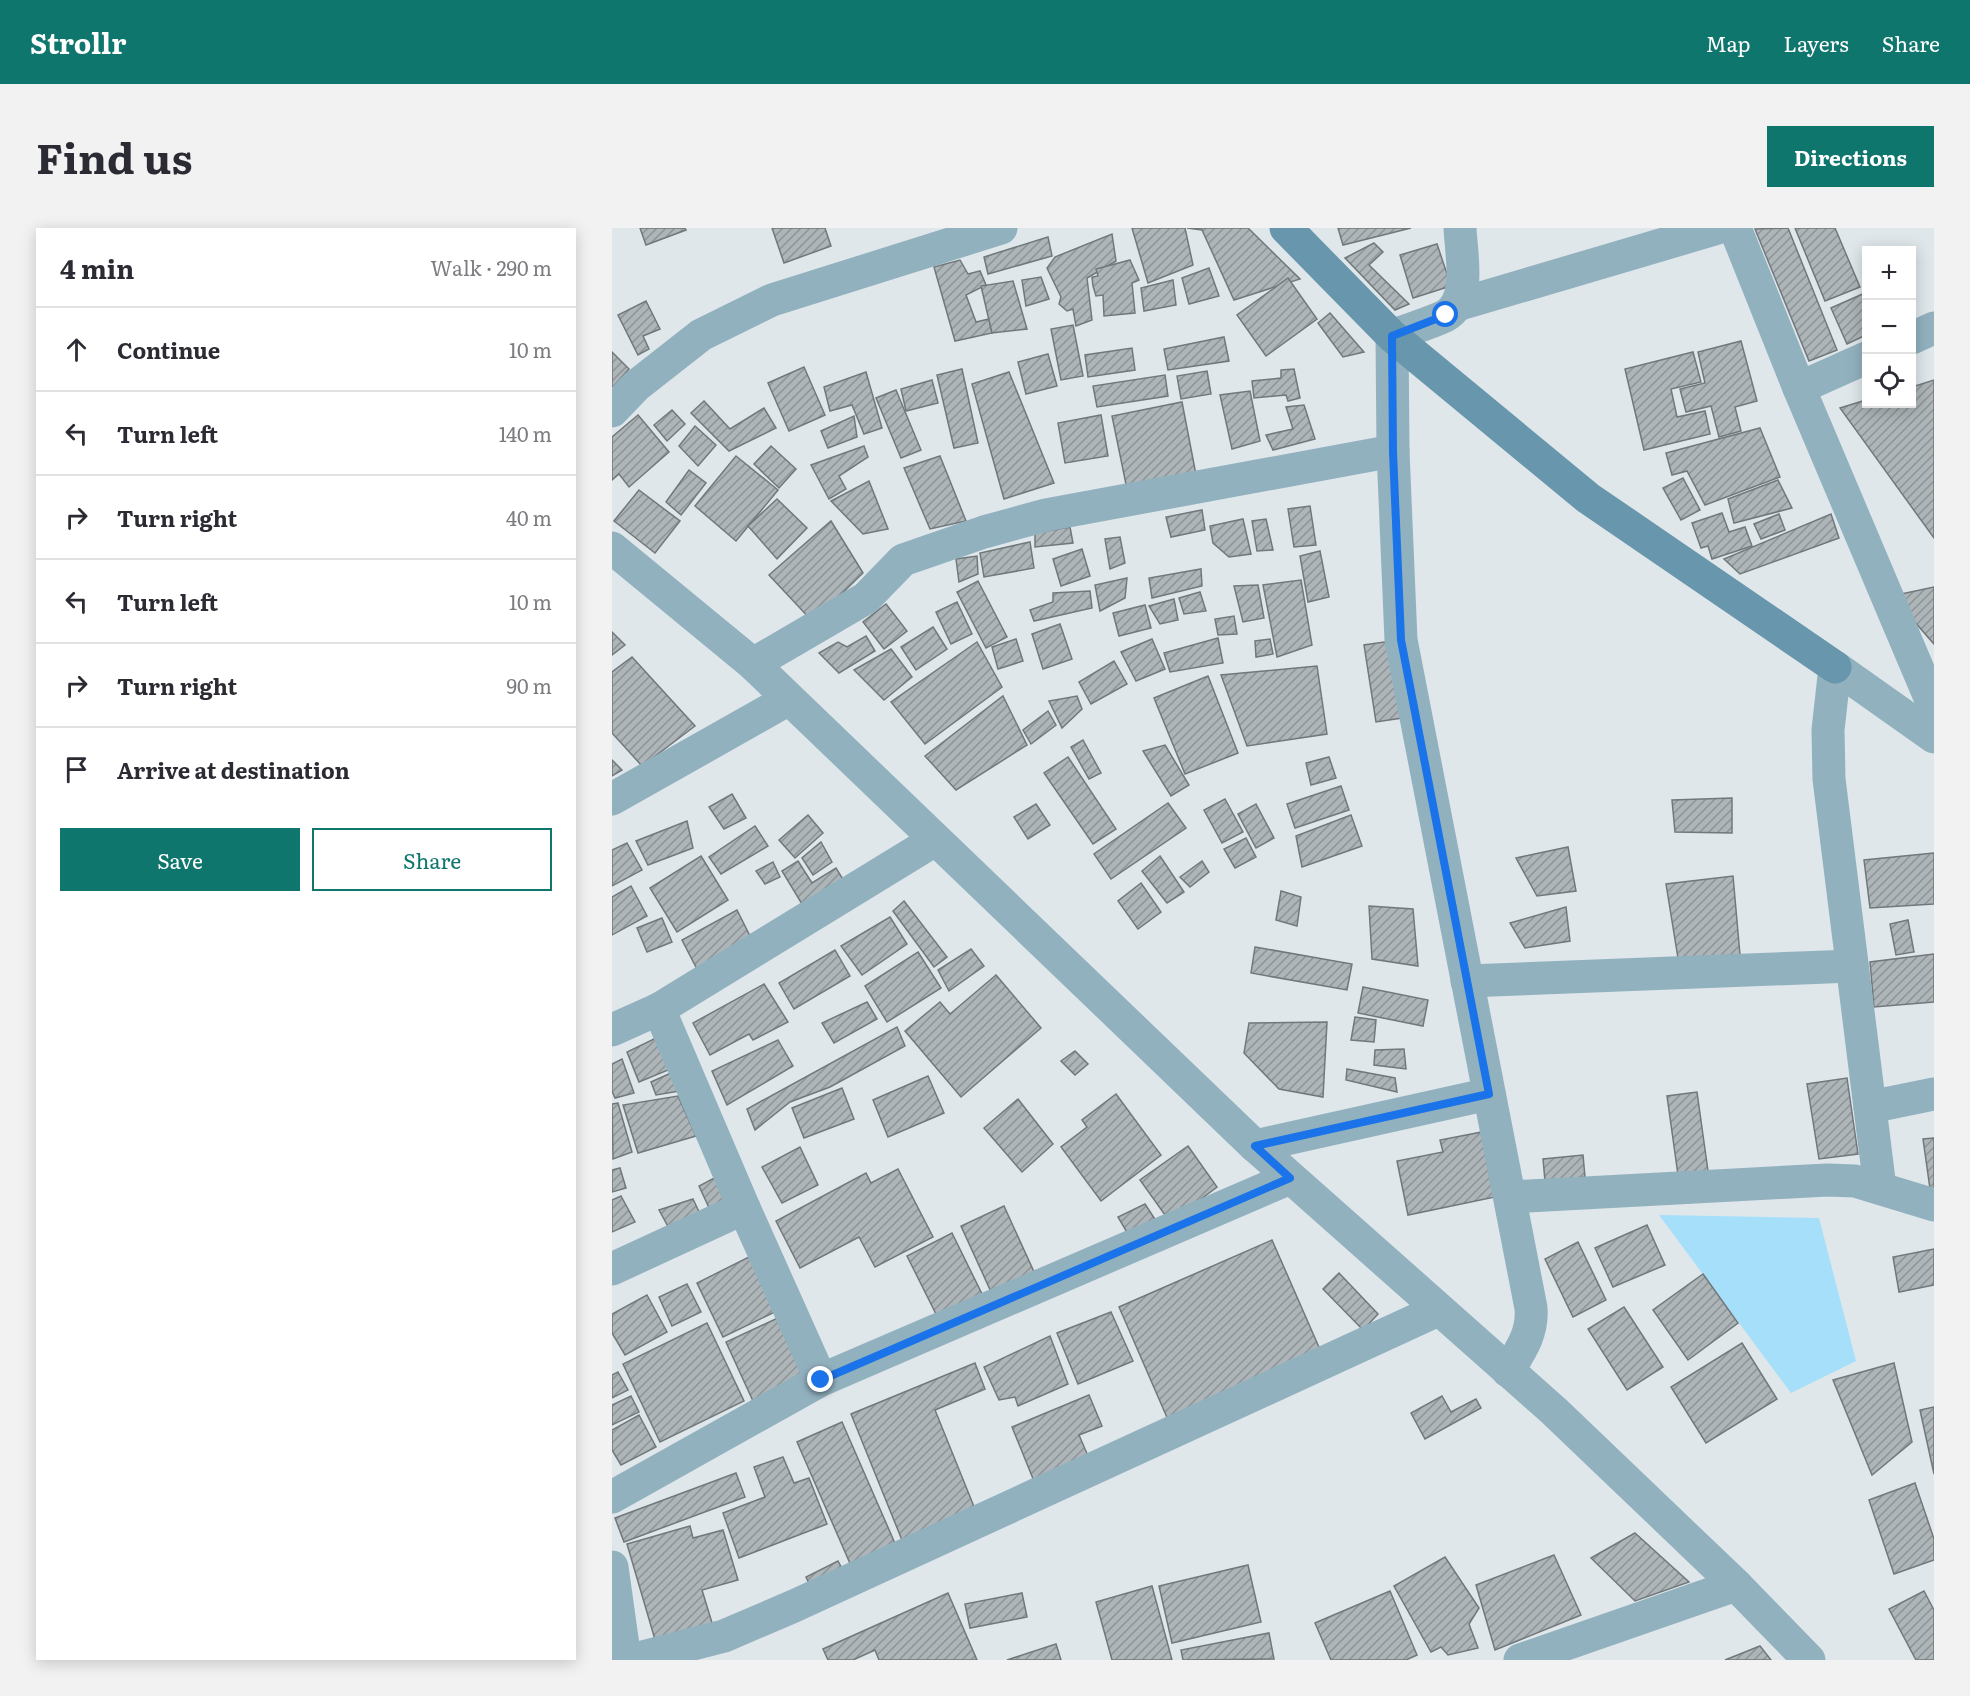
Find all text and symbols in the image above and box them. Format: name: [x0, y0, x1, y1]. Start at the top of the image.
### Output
text: Strollr: [30, 21, 126, 63]
text: Map: [1706, 27, 1751, 58]
text: Layers: [1784, 27, 1849, 58]
text: Share: [1882, 27, 1940, 58]
text: Find us: [36, 125, 193, 187]
button: Directions: [1767, 126, 1934, 187]
map controls: [1862, 246, 1916, 408]
button: +: [1862, 246, 1916, 300]
text: 4 min: [60, 248, 134, 287]
text: Walk · 290 m: [431, 252, 552, 282]
button: −: [1862, 300, 1916, 354]
route start: [1432, 301, 1458, 327]
icon: ahead: [60, 333, 93, 366]
text: Continue: [117, 333, 220, 366]
text: 10 m: [509, 334, 552, 364]
button: locate: [1862, 354, 1916, 408]
icon: left: [60, 417, 93, 450]
text: Turn left: [117, 417, 218, 450]
text: 140 m: [499, 418, 552, 448]
icon: right: [60, 501, 93, 534]
text: Turn right: [117, 501, 237, 534]
text: 40 m: [506, 502, 552, 532]
icon: left: [60, 585, 93, 618]
text: Turn left: [117, 585, 218, 618]
text: 10 m: [509, 586, 552, 616]
icon: right: [60, 669, 93, 702]
text: Turn right: [117, 669, 237, 702]
text: 90 m: [507, 670, 552, 700]
icon: arrive: [60, 753, 93, 786]
text: Arrive at destination: [117, 753, 350, 786]
button: Save: [60, 828, 300, 891]
button: Share: [312, 828, 552, 891]
route end: [807, 1366, 833, 1392]

